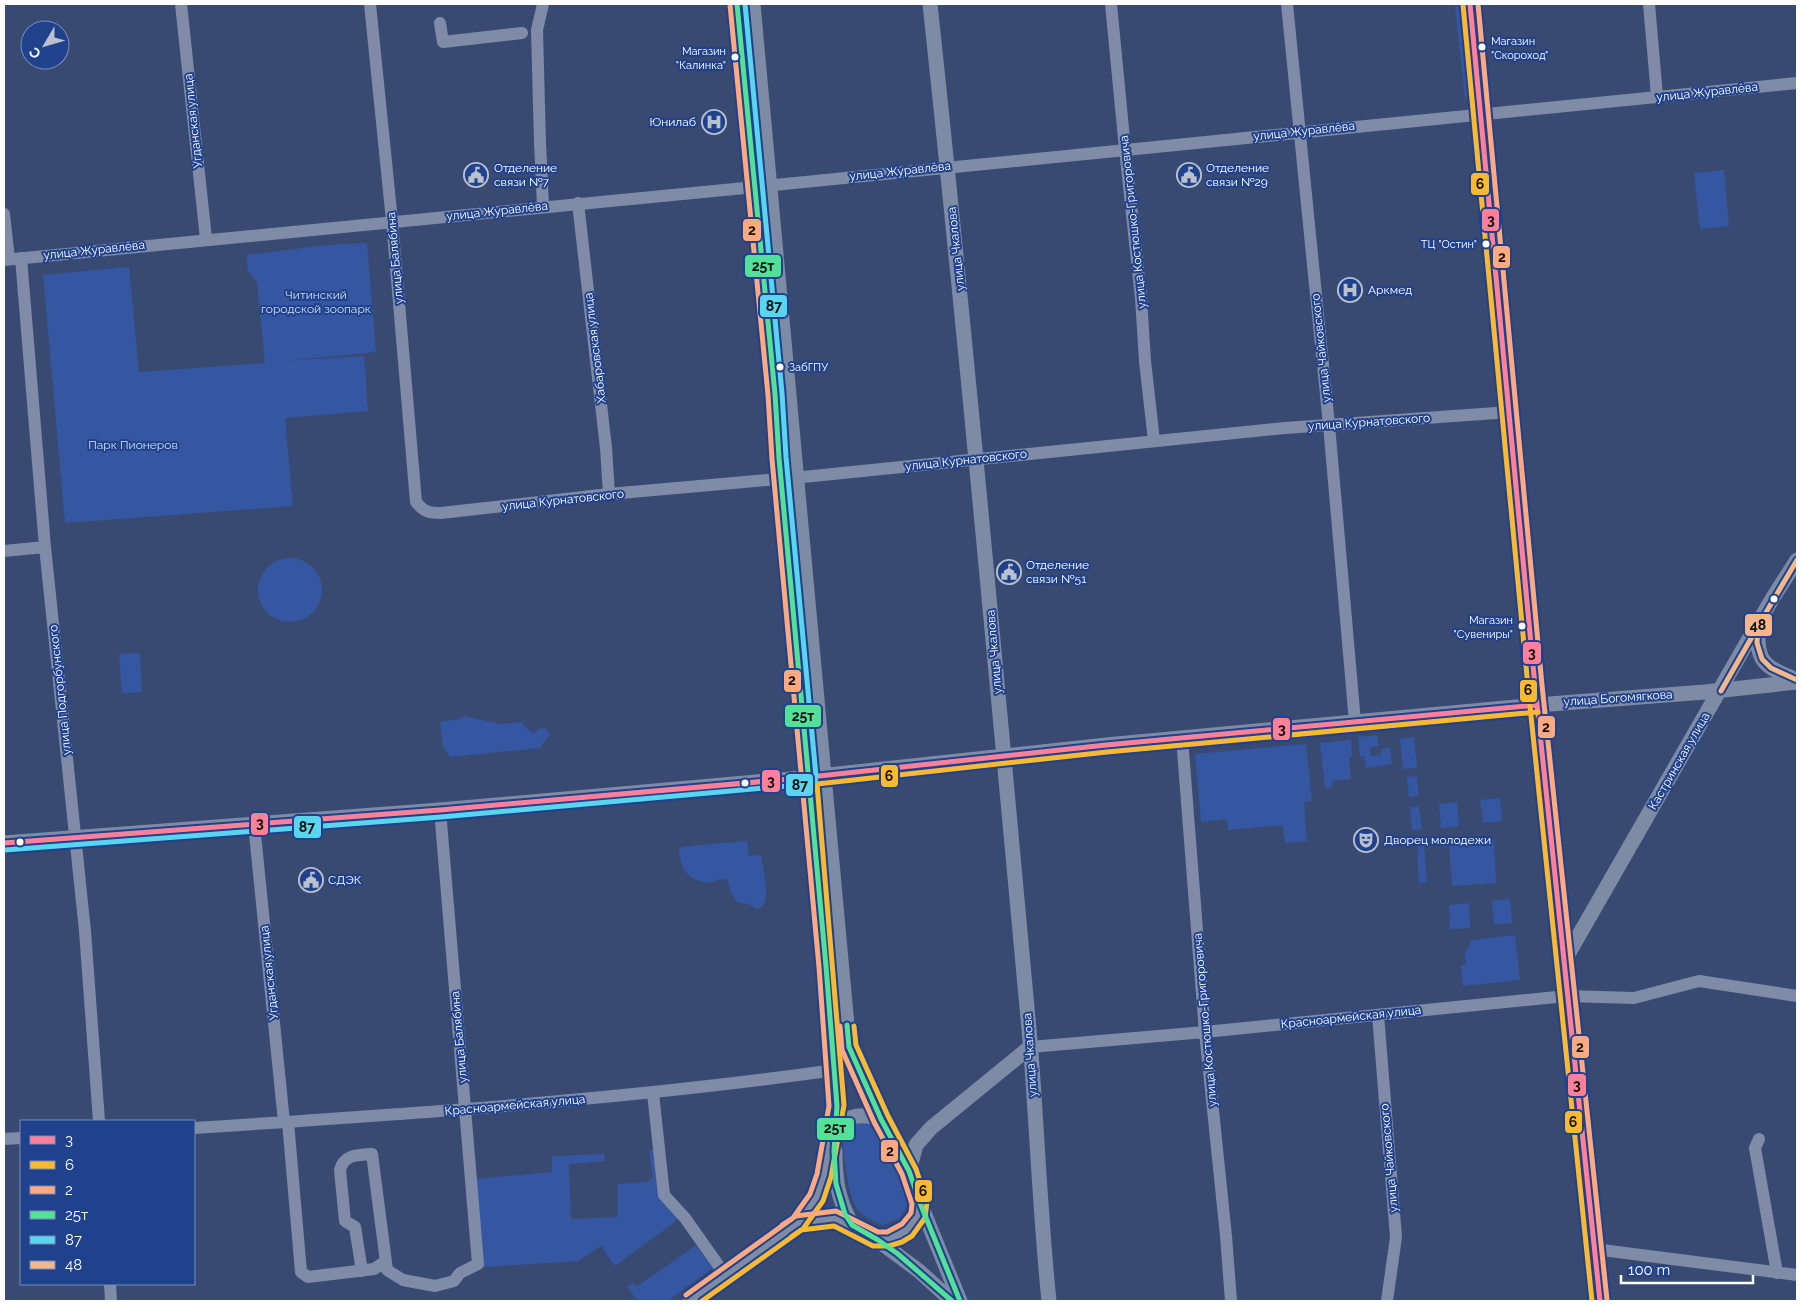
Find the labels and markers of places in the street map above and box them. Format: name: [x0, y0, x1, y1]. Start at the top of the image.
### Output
place label: Магазин "Скороход": [1491, 35, 1548, 62]
marker: Магазин "Скороход": [1477, 42, 1487, 52]
place label: Магазин "Калинка": [676, 45, 726, 72]
marker: Магазин "Калинка": [730, 52, 740, 62]
hospital icon: Юнилаб: [701, 109, 727, 135]
place label: Юнилаб: [649, 115, 696, 129]
place label: Отделение связи №7: [494, 161, 557, 189]
place label: Отделение связи №29: [1206, 161, 1269, 189]
public building icon: Отделение связи №7: [463, 162, 489, 188]
public building icon: Отделение связи №29: [1176, 162, 1202, 188]
place label: ТЦ "Остин": [1421, 238, 1477, 251]
marker: ТЦ "Остин": [1481, 239, 1491, 249]
hospital icon: Аркмед: [1337, 277, 1363, 303]
place label: Аркмед: [1368, 283, 1412, 297]
place label: ЗабГПУ: [789, 361, 828, 374]
marker: ЗабГПУ: [775, 362, 785, 372]
place label: Отделение связи №51: [1026, 558, 1089, 586]
public building icon: Отделение связи №51: [996, 559, 1022, 585]
unlabelled marker: [1769, 594, 1779, 604]
place label: Магазин "Сувениры": [1454, 614, 1513, 641]
marker: Магазин "Сувениры": [1517, 621, 1527, 631]
unlabelled marker: [740, 778, 750, 788]
theatre icon: Дворец молодежи: [1353, 827, 1379, 853]
place label: Дворец молодежи: [1384, 833, 1491, 847]
unlabelled marker: [15, 837, 25, 847]
public building icon: СДЭК: [298, 867, 324, 893]
place label: СДЭК: [328, 873, 362, 887]

